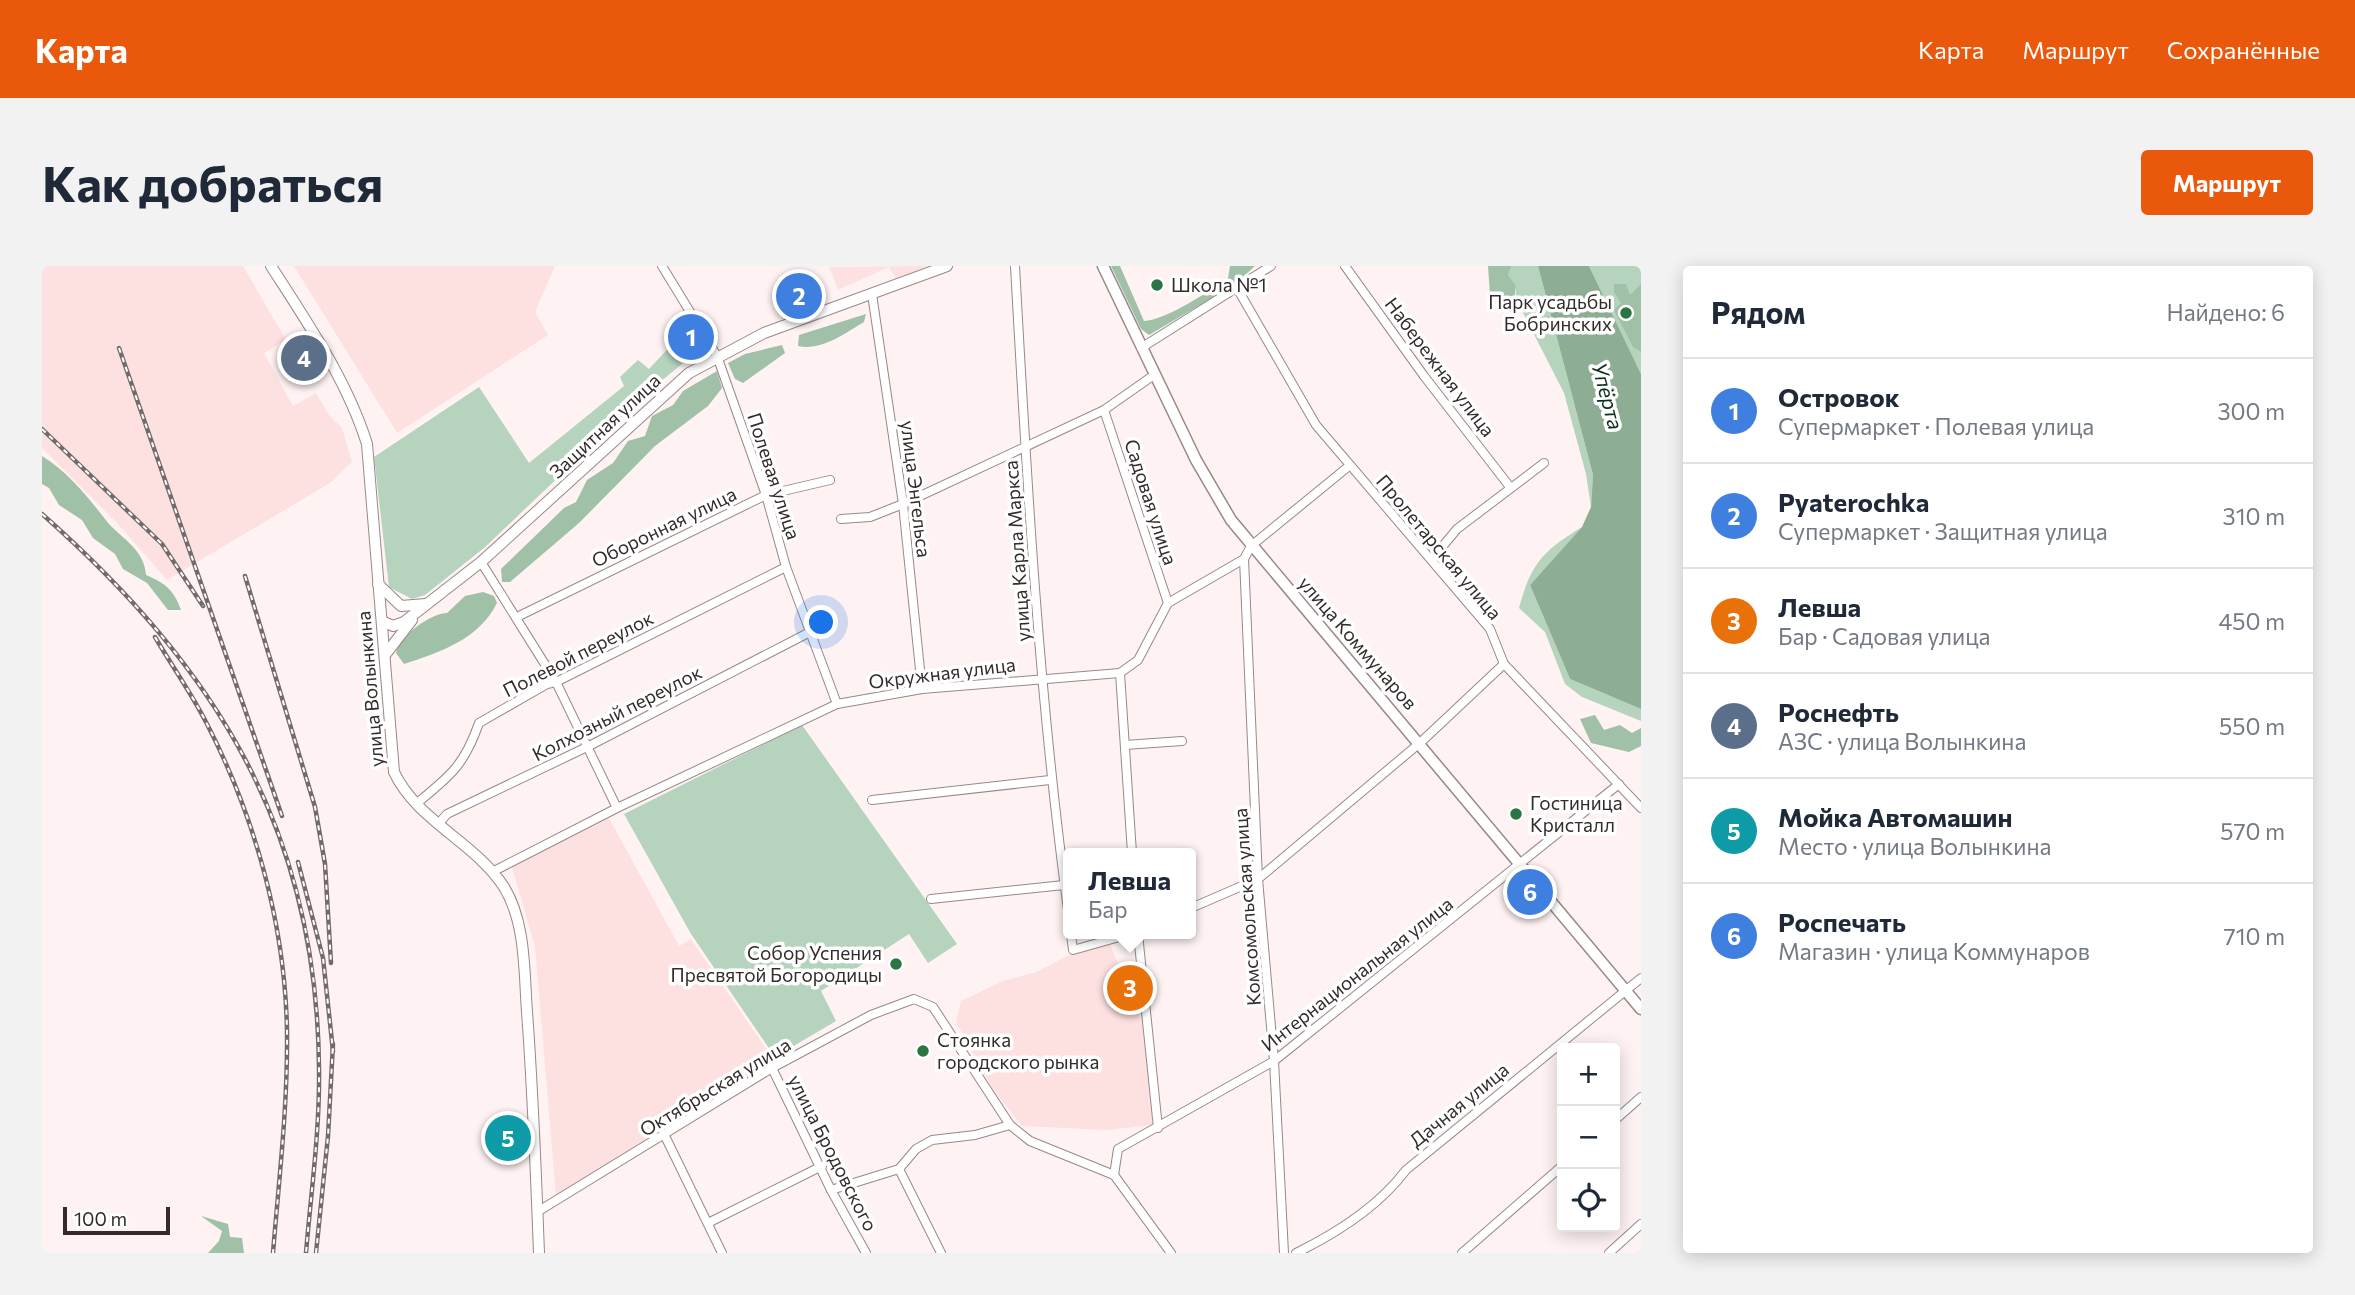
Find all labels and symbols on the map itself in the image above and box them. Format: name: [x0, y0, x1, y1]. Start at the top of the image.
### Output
pin: 2: [776, 270, 822, 322]
place label: Школа №1: [1171, 273, 1267, 296]
marker: Школа №1: [1149, 277, 1165, 293]
place label: Парк усадьбы Бобринских: [1488, 290, 1612, 335]
street label: Набережная улица: [1381, 293, 1500, 441]
marker: Парк усадьбы Бобринских: [1618, 305, 1634, 321]
pin: 1: [668, 311, 714, 363]
pin: 4: [281, 332, 327, 384]
water label: Упёрта: [1587, 359, 1629, 432]
street label: Защитная улица: [545, 368, 665, 483]
street label: Полевая улица: [743, 410, 806, 542]
street label: улица Энгельса: [897, 419, 936, 559]
street label: Садовая улица: [1120, 436, 1183, 568]
street label: улица Карла Маркса: [999, 460, 1034, 642]
street label: Пролетарская улица: [1372, 469, 1507, 624]
street label: Оборонная улица: [588, 482, 740, 572]
street label: улица Коммунаров: [1294, 571, 1422, 714]
your location: [804, 605, 838, 639]
street label: Полевой переулок: [499, 606, 657, 701]
street label: улица Волынкина: [351, 610, 388, 768]
street label: Окружная улица: [867, 652, 1017, 693]
street label: Колхозный переулок: [528, 660, 705, 765]
place label: Гостиница Кристалл: [1530, 791, 1622, 836]
marker: Гостиница Кристалл: [1508, 806, 1524, 822]
street label: Комсомольская улица: [1228, 807, 1265, 1007]
pin: 6: [1507, 866, 1553, 918]
street label: Интернациональная улица: [1256, 892, 1457, 1056]
place label: Собор Успения Пресвятой Богородицы: [671, 941, 882, 986]
marker: Собор Успения Пресвятой Богородицы: [888, 956, 904, 972]
pin: 3: [1107, 962, 1153, 1014]
place label: Cтоянка городского рынка: [937, 1028, 1099, 1073]
street label: Октябрьская улица: [635, 1032, 794, 1141]
marker: Cтоянка городского рынка: [915, 1043, 931, 1059]
street label: Дачная улица: [1404, 1058, 1513, 1152]
street label: улица Бродовского: [784, 1071, 883, 1235]
pin: 5: [485, 1112, 531, 1164]
scale bar: [63, 1204, 170, 1236]

